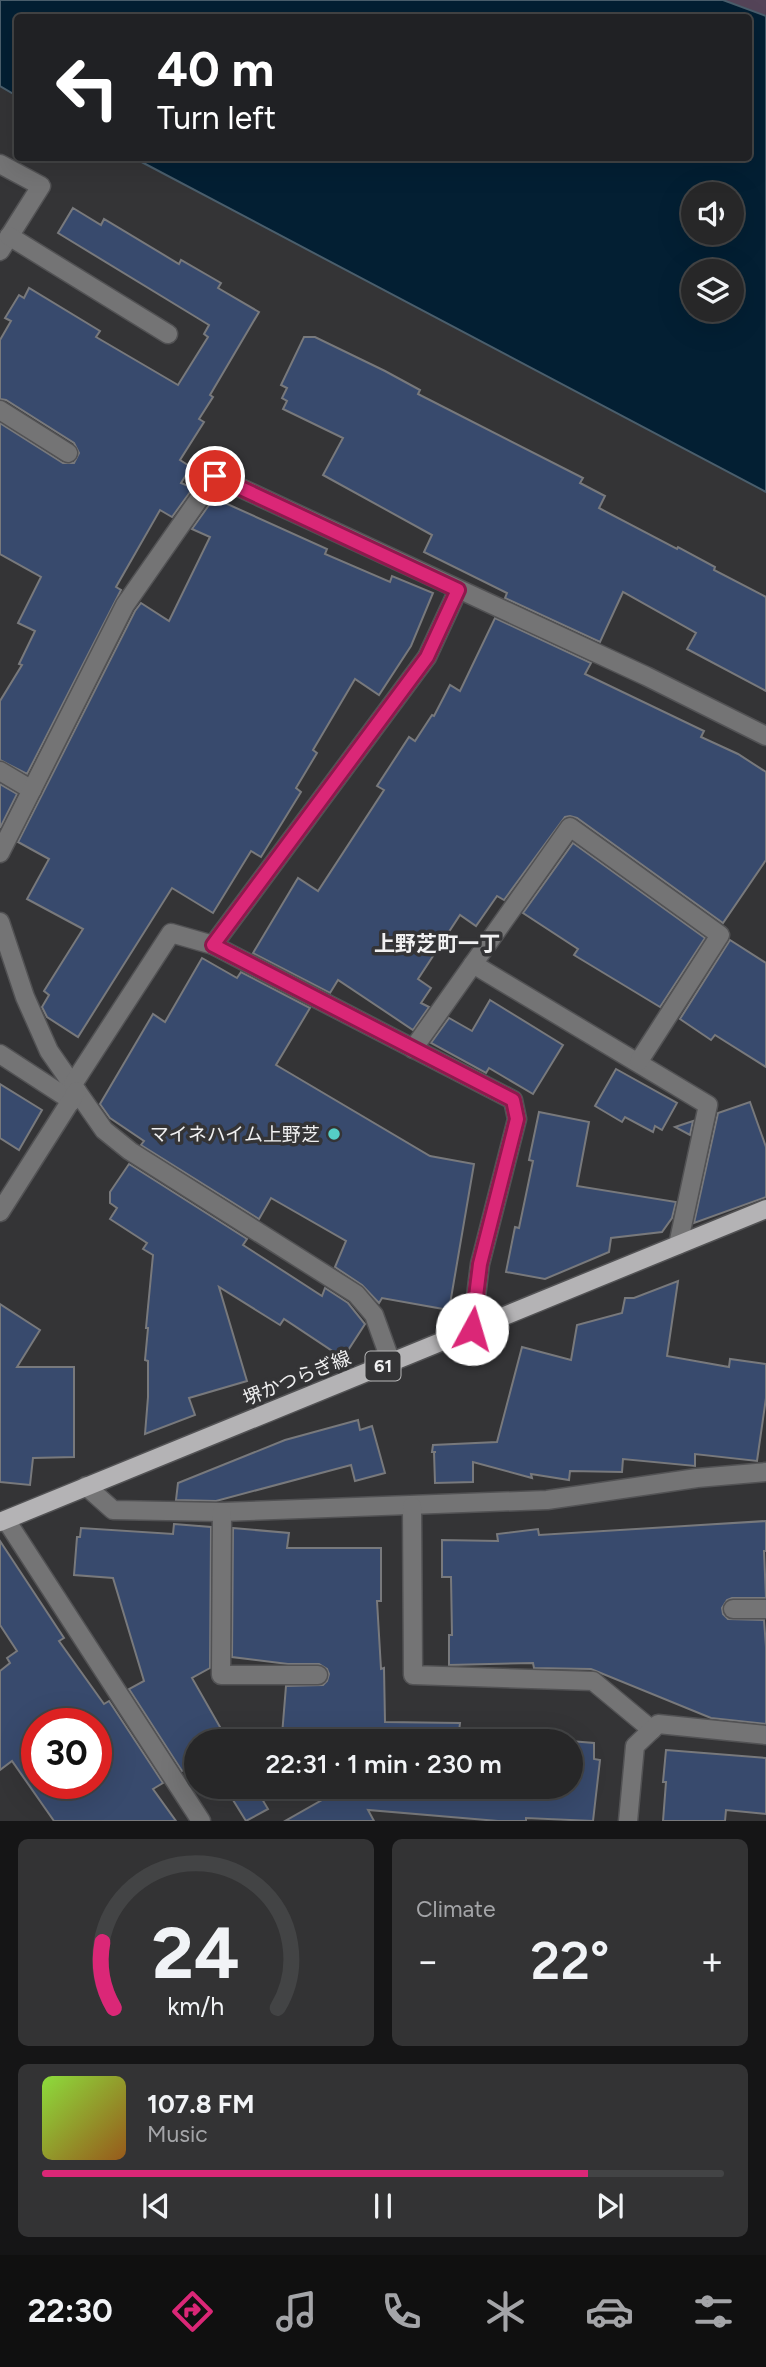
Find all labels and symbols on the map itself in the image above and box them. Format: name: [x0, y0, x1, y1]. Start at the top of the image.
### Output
pin: [185, 446, 245, 506]
district label: 上野芝町一丁: [374, 931, 500, 956]
place label: マイネハイム上野芝: [150, 1123, 320, 1146]
marker: マイネハイム上野芝: [326, 1126, 342, 1142]
position arrow: [435, 1292, 509, 1366]
street label: 堺かつらぎ線: [240, 1346, 354, 1410]
road number: 61: [366, 1352, 400, 1380]
speed limit sign: 30: [21, 1708, 112, 1799]

